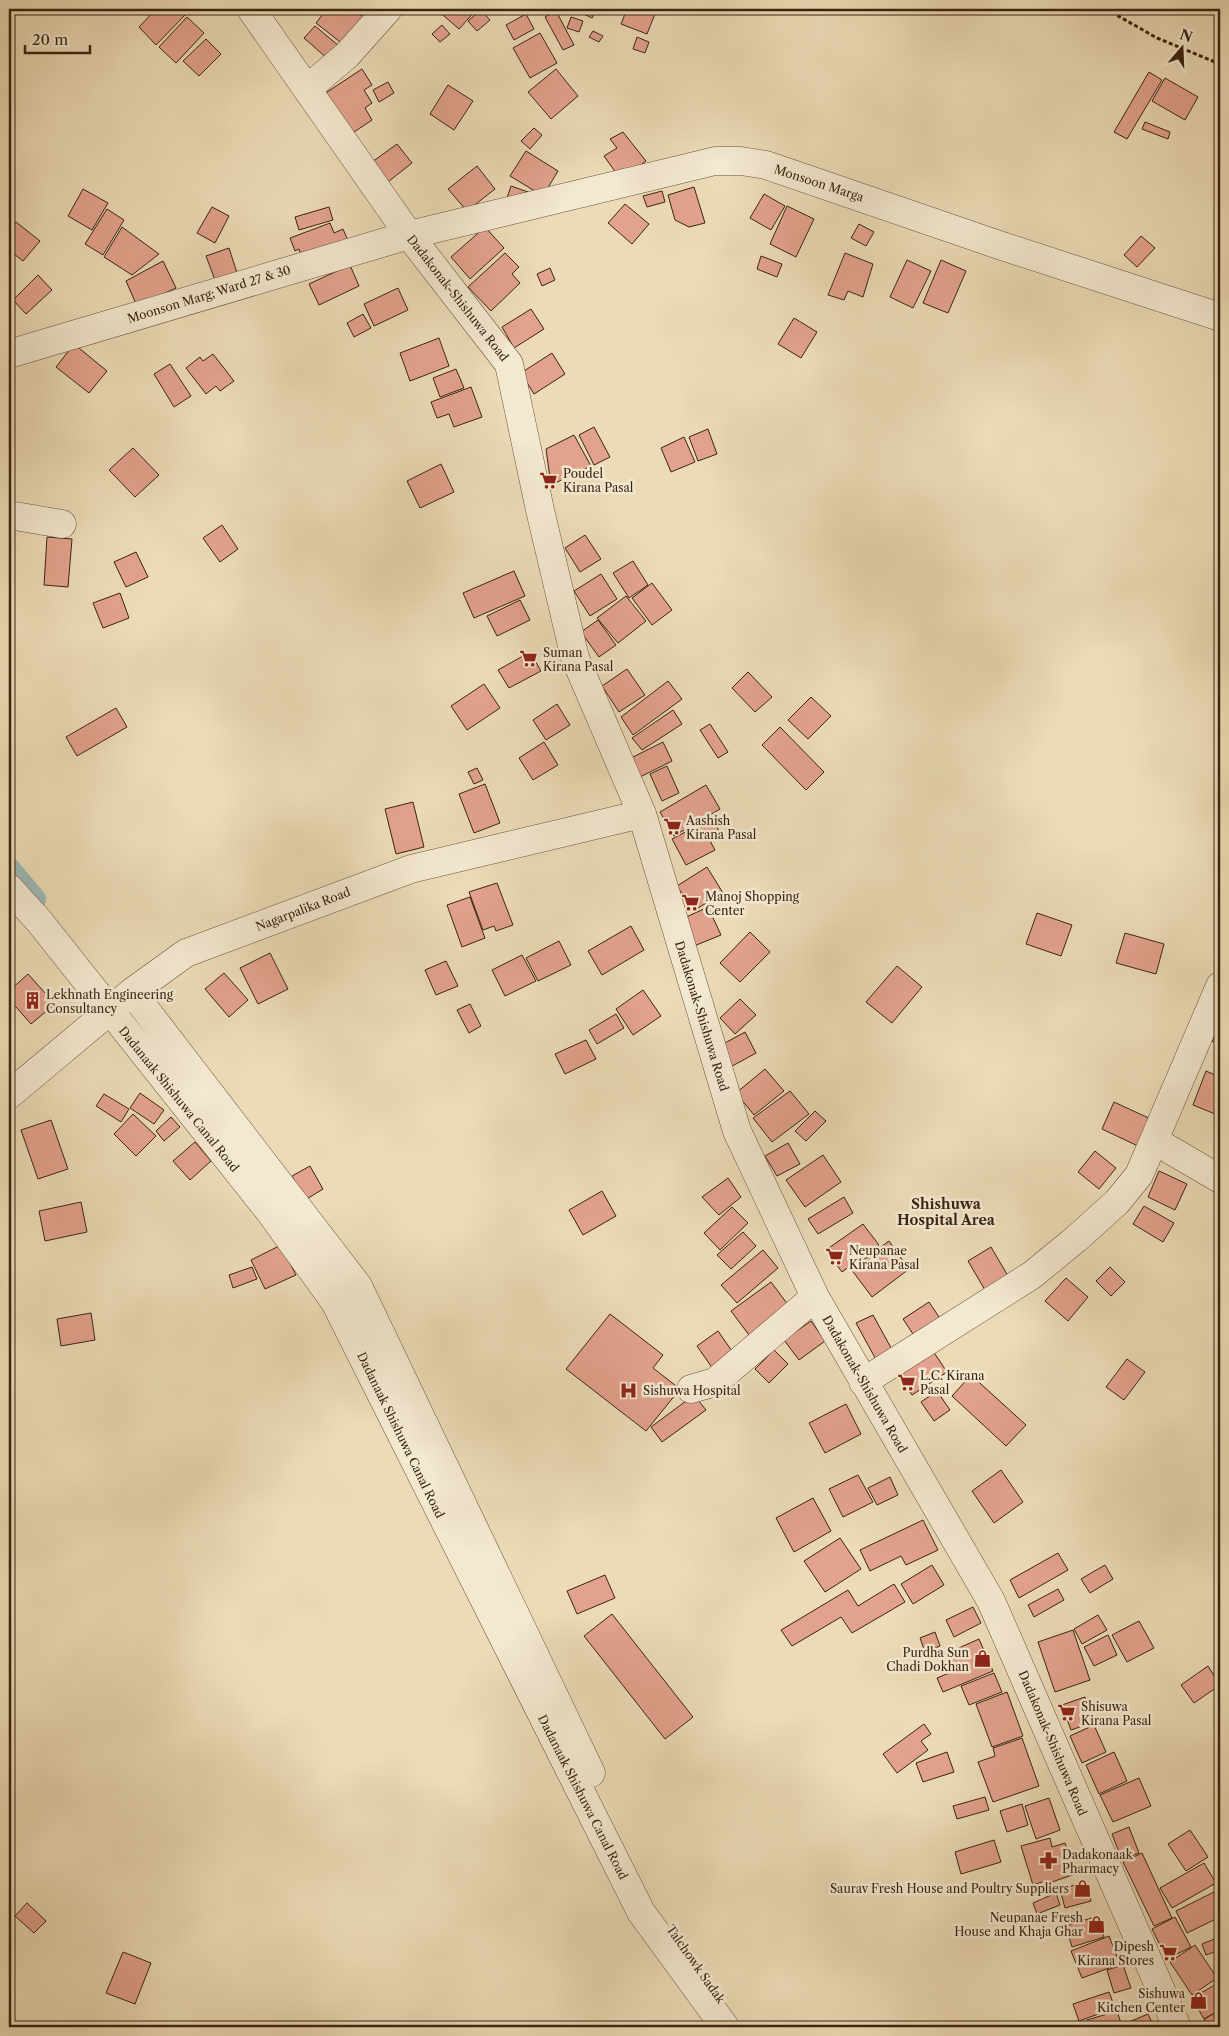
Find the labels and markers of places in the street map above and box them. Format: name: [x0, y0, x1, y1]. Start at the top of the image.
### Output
place label: Poudel Kirana Pasal: [563, 466, 634, 495]
supermarket icon: Poudel Kirana Pasal: [539, 470, 559, 490]
place label: Suman Kirana Pasal: [543, 645, 614, 674]
supermarket icon: Suman Kirana Pasal: [519, 649, 539, 669]
place label: Aashish Kirana Pasal: [685, 813, 757, 842]
supermarket icon: Aashish Kirana Pasal: [662, 817, 682, 837]
place label: Manoj Shopping Center: [705, 889, 800, 918]
supermarket icon: Manoj Shopping Center: [681, 893, 701, 913]
place label: Lekhnath Engineering Consultancy: [46, 987, 174, 1016]
building icon: Lekhnath Engineering Consultancy: [22, 991, 42, 1011]
place label: Neupanae Kirana Pasal: [849, 1243, 920, 1272]
supermarket icon: Neupanae Kirana Pasal: [825, 1247, 845, 1267]
place label: L.C. Kirana Pasal: [920, 1368, 985, 1397]
supermarket icon: L.C. Kirana Pasal: [896, 1372, 916, 1392]
hospital icon: Sishuwa Hospital: [619, 1380, 639, 1400]
place label: Sishuwa Hospital: [643, 1383, 741, 1398]
place label: Purdha Sun Chadi Dokhan: [886, 1645, 969, 1674]
shop icon: Purdha Sun Chadi Dokhan: [973, 1649, 993, 1669]
place label: Shisuwa Kirana Pasal: [1081, 1699, 1152, 1728]
supermarket icon: Shisuwa Kirana Pasal: [1057, 1703, 1077, 1723]
place label: Dadakonaak Pharmacy: [1062, 1847, 1134, 1876]
pharmacy icon: Dadakonaak Pharmacy: [1038, 1851, 1058, 1871]
shop icon: Saurav Fresh House and Poultry Suppliers: [1073, 1878, 1093, 1898]
place label: Saurav Fresh House and Poultry Suppliers: [830, 1881, 1069, 1896]
place label: Neupanae Fresh House and Khaja Ghar: [954, 1910, 1083, 1939]
shop icon: Neupanae Fresh House and Khaja Ghar: [1087, 1914, 1107, 1934]
place label: Dipesh Kirana Stores: [1077, 1939, 1154, 1968]
supermarket icon: Dipesh Kirana Stores: [1158, 1943, 1178, 1963]
place label: Sishuwa Kitchen Center: [1097, 1986, 1186, 2015]
shop icon: Sishuwa Kitchen Center: [1189, 1990, 1209, 2010]

